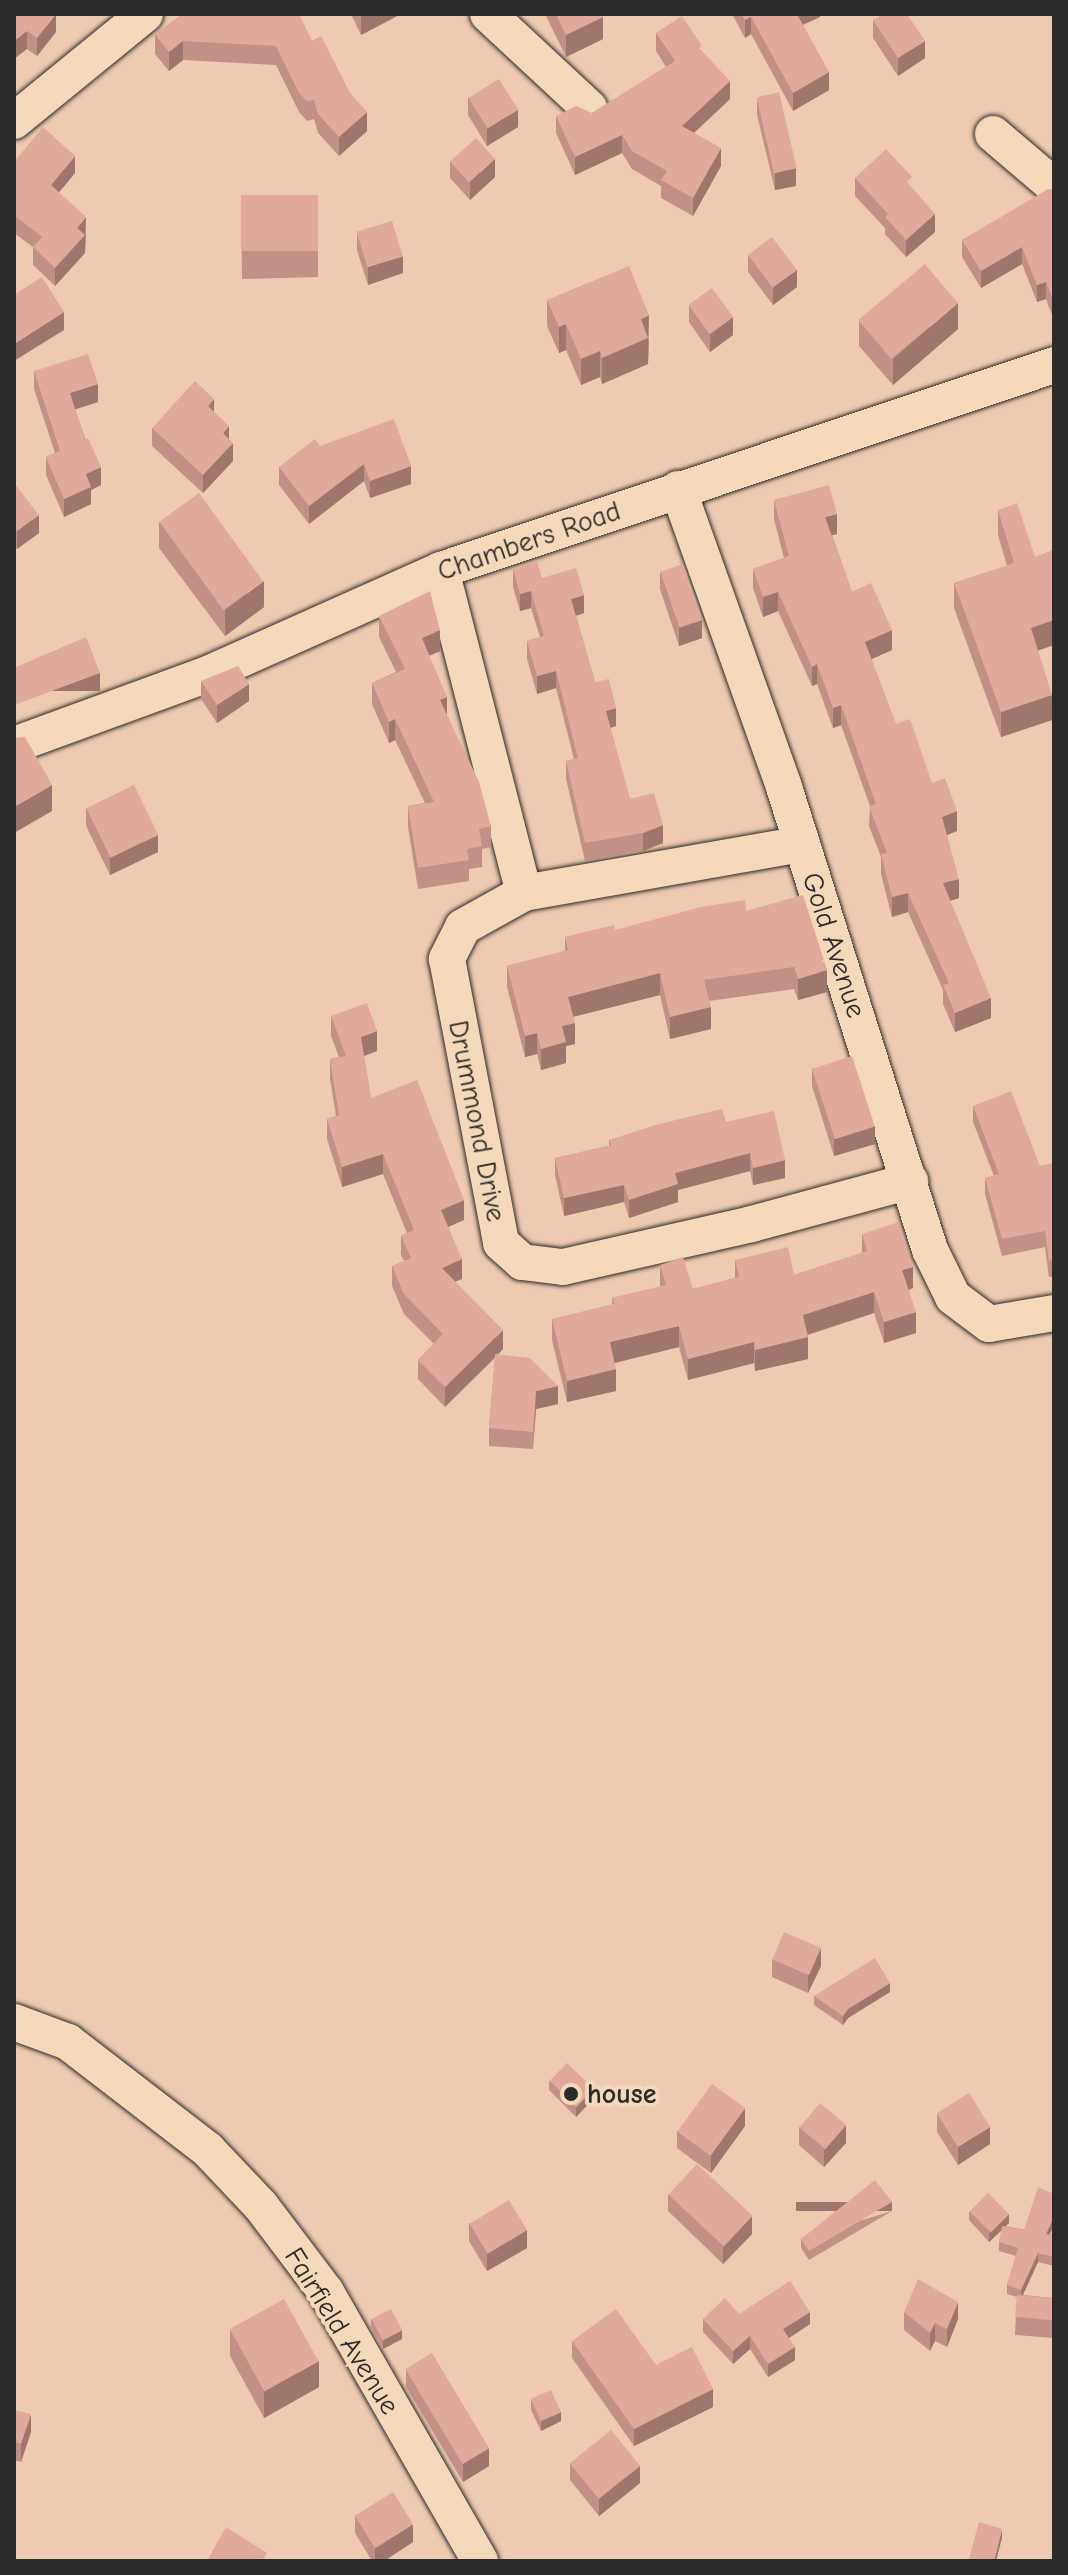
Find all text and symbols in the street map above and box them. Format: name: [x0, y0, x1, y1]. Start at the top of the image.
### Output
street label: Chambers Road: [433, 494, 625, 588]
street label: Gold Avenue: [795, 868, 873, 1022]
street label: Drummond Drive: [441, 1018, 513, 1224]
place label: house: [587, 2077, 656, 2111]
marker: house: [562, 2085, 580, 2103]
street label: Fairfield Avenue: [277, 2241, 407, 2421]

